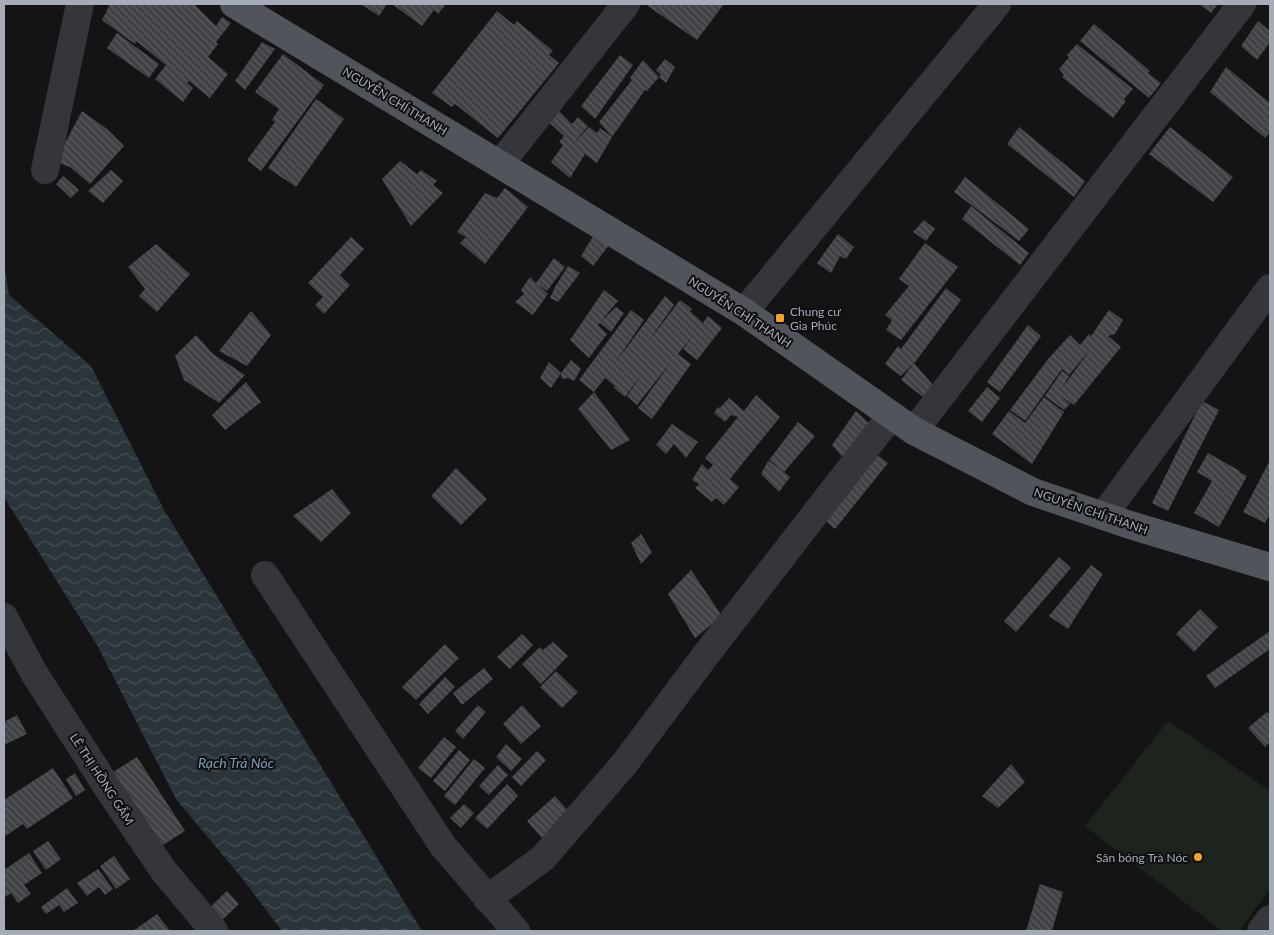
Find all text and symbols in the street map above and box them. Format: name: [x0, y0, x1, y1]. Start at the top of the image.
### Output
street label: NGUYỄN CHÍ THANH: [340, 64, 450, 138]
street label: NGUYỄN CHÍ THANH: [686, 273, 794, 351]
place label: Chung cư Gia Phúc: [790, 304, 841, 333]
marker: Chung cư Gia Phúc: [774, 312, 786, 324]
street label: NGUYỄN CHÍ THANH: [1032, 484, 1150, 538]
street label: LÊ THỊ HỒNG GẤM: [67, 730, 137, 828]
water label: Rạch Trà Nóc: [198, 754, 275, 771]
place label: Sân bóng Trà Nóc: [1096, 850, 1188, 865]
marker: Sân bóng Trà Nóc: [1192, 851, 1204, 863]

